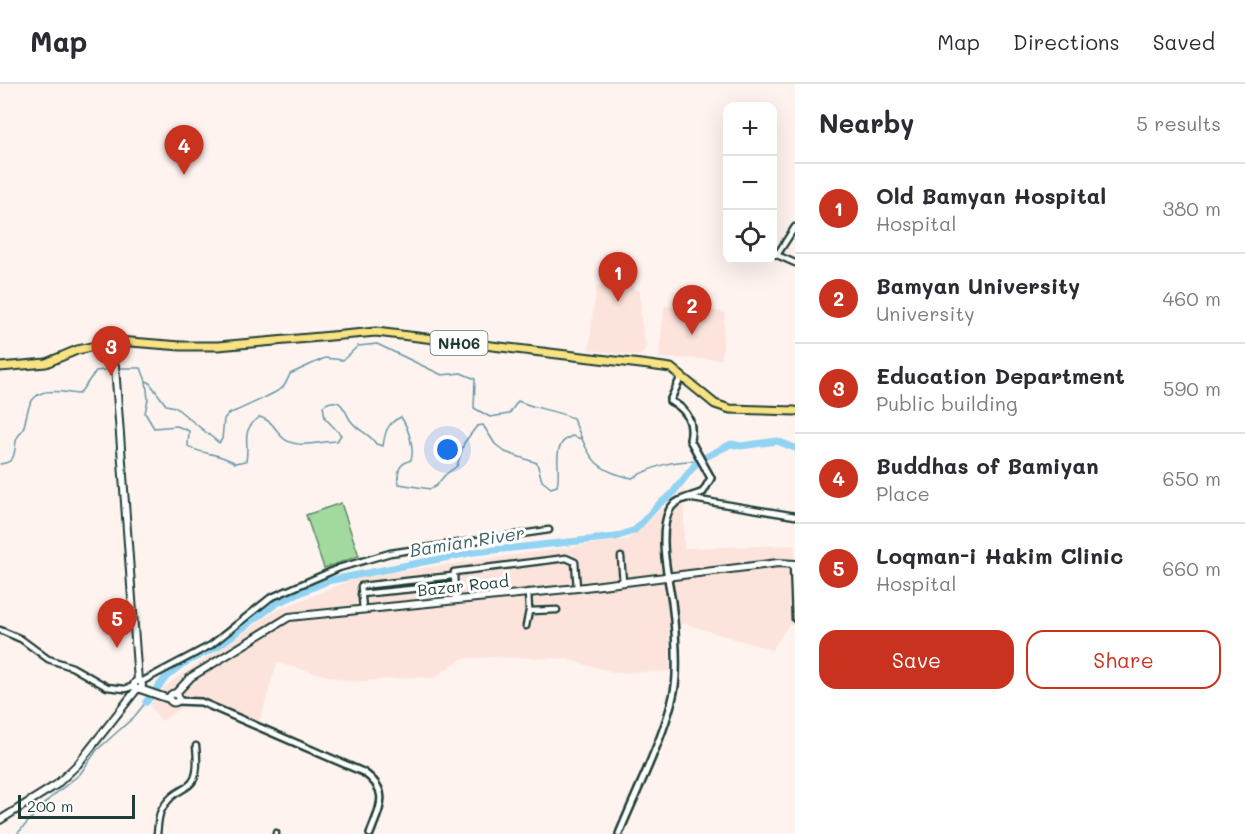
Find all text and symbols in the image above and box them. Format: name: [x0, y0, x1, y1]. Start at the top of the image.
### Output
text: Map: [30, 23, 87, 59]
text: Map: [937, 28, 980, 55]
text: Directions: [1013, 28, 1120, 55]
text: Saved: [1153, 28, 1215, 55]
map controls: [723, 102, 777, 264]
button: +: [723, 102, 777, 156]
text: Nearby: [819, 106, 914, 140]
text: 5 results: [1136, 110, 1221, 136]
pin: 4: [164, 126, 204, 175]
button: −: [723, 156, 777, 210]
text: Old Bamyan Hospital: [876, 181, 1106, 210]
text: 1: [834, 195, 843, 221]
text: 380 m: [1163, 195, 1221, 221]
button: locate: [723, 210, 777, 264]
text: Hospital: [876, 210, 957, 236]
pin: 1: [598, 252, 638, 302]
text: Bamyan University: [876, 271, 1080, 300]
text: 2: [833, 285, 844, 311]
text: 460 m: [1163, 285, 1221, 311]
pin: 2: [672, 286, 712, 335]
text: University: [876, 300, 975, 326]
pin: 3: [92, 326, 130, 376]
road number: NH06: [430, 331, 488, 355]
text: Education Department: [876, 361, 1125, 390]
text: 3: [833, 375, 845, 401]
text: 590 m: [1163, 375, 1221, 401]
text: Public building: [876, 390, 1018, 416]
your location: [433, 435, 462, 464]
text: Buddhas of Bamiyan: [876, 451, 1099, 480]
text: 4: [832, 465, 845, 491]
text: 650 m: [1163, 465, 1221, 491]
text: Place: [876, 480, 930, 506]
water label: Bamian River: [408, 520, 526, 562]
text: Loqman-i Hakim Clinic: [876, 541, 1123, 570]
text: 5: [833, 555, 844, 581]
text: 660 m: [1162, 555, 1221, 581]
street label: Bazar Road: [416, 570, 510, 600]
text: Hospital: [876, 570, 957, 596]
pin: 5: [98, 598, 136, 648]
button: Save: [819, 630, 1014, 689]
button: Share: [1026, 630, 1221, 689]
scale bar: [18, 792, 135, 820]
text: 200 m: [27, 795, 74, 816]

